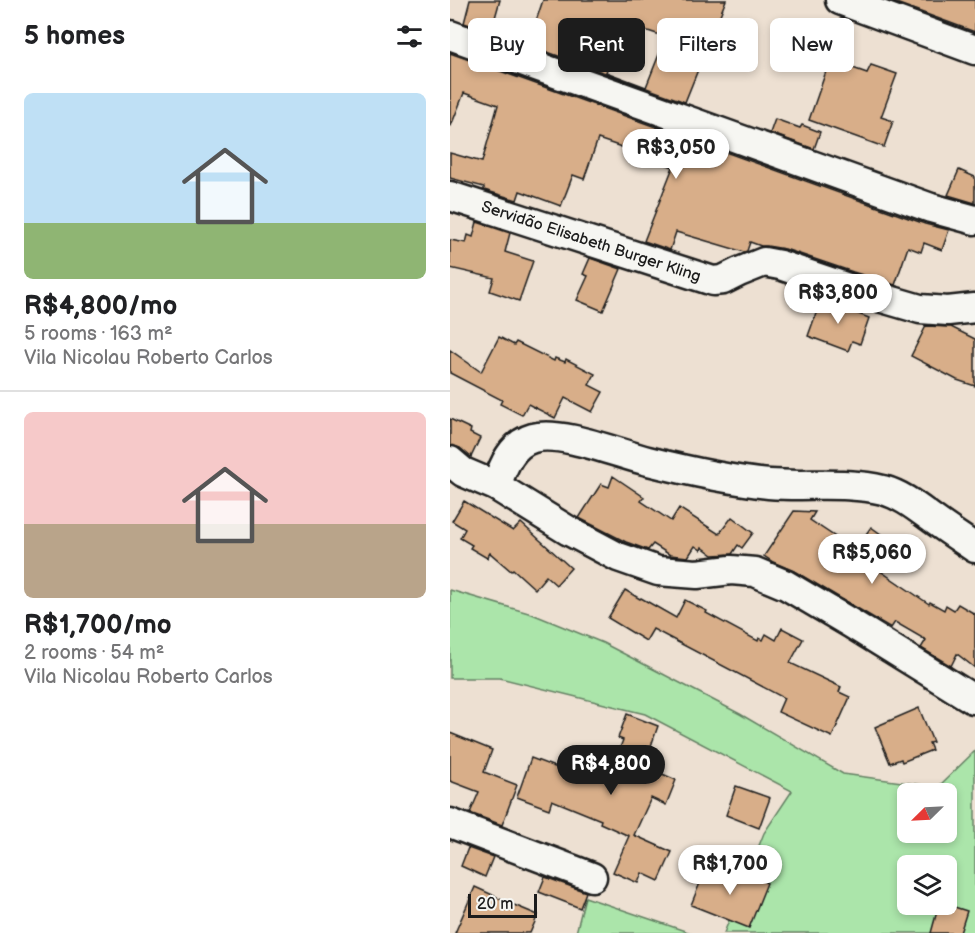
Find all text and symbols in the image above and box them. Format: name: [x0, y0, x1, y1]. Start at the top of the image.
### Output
chip: Buy: [468, 18, 546, 72]
chip: Rent: [558, 18, 645, 72]
chip: Filters: [657, 18, 758, 72]
chip: New: [770, 18, 854, 72]
icon: filters: [393, 20, 426, 53]
text: 5 homes: [24, 21, 125, 52]
pin: R$3,050: [621, 129, 731, 180]
icon: home: [171, 132, 279, 240]
text: R$3,050: [636, 136, 716, 160]
street label: Servidão Elisabeth Burger Kling: [479, 197, 703, 287]
pin: R$3,800: [783, 274, 893, 325]
text: R$3,800: [798, 281, 878, 305]
text: R$4,800/mo: [24, 291, 177, 322]
text: 5 rooms · 163 m²: [24, 322, 173, 346]
text: Vila Nicolau Roberto Carlos: [24, 346, 273, 370]
icon: home: [171, 451, 279, 559]
pin: R$5,060: [817, 534, 927, 585]
text: R$5,060: [832, 541, 912, 565]
text: R$1,700/mo: [24, 610, 172, 641]
text: 2 rooms · 54 m²: [24, 641, 164, 665]
text: Vila Nicolau Roberto Carlos: [24, 665, 273, 689]
pin: R$4,800: [556, 745, 666, 796]
text: R$4,800: [571, 752, 651, 776]
north arrow: [897, 783, 957, 843]
map controls: [897, 783, 957, 915]
pin: R$1,700: [675, 845, 785, 896]
text: R$1,700: [692, 852, 768, 876]
button: layers: [897, 855, 957, 915]
scale bar: [468, 891, 537, 918]
text: 20 m: [477, 895, 513, 914]

